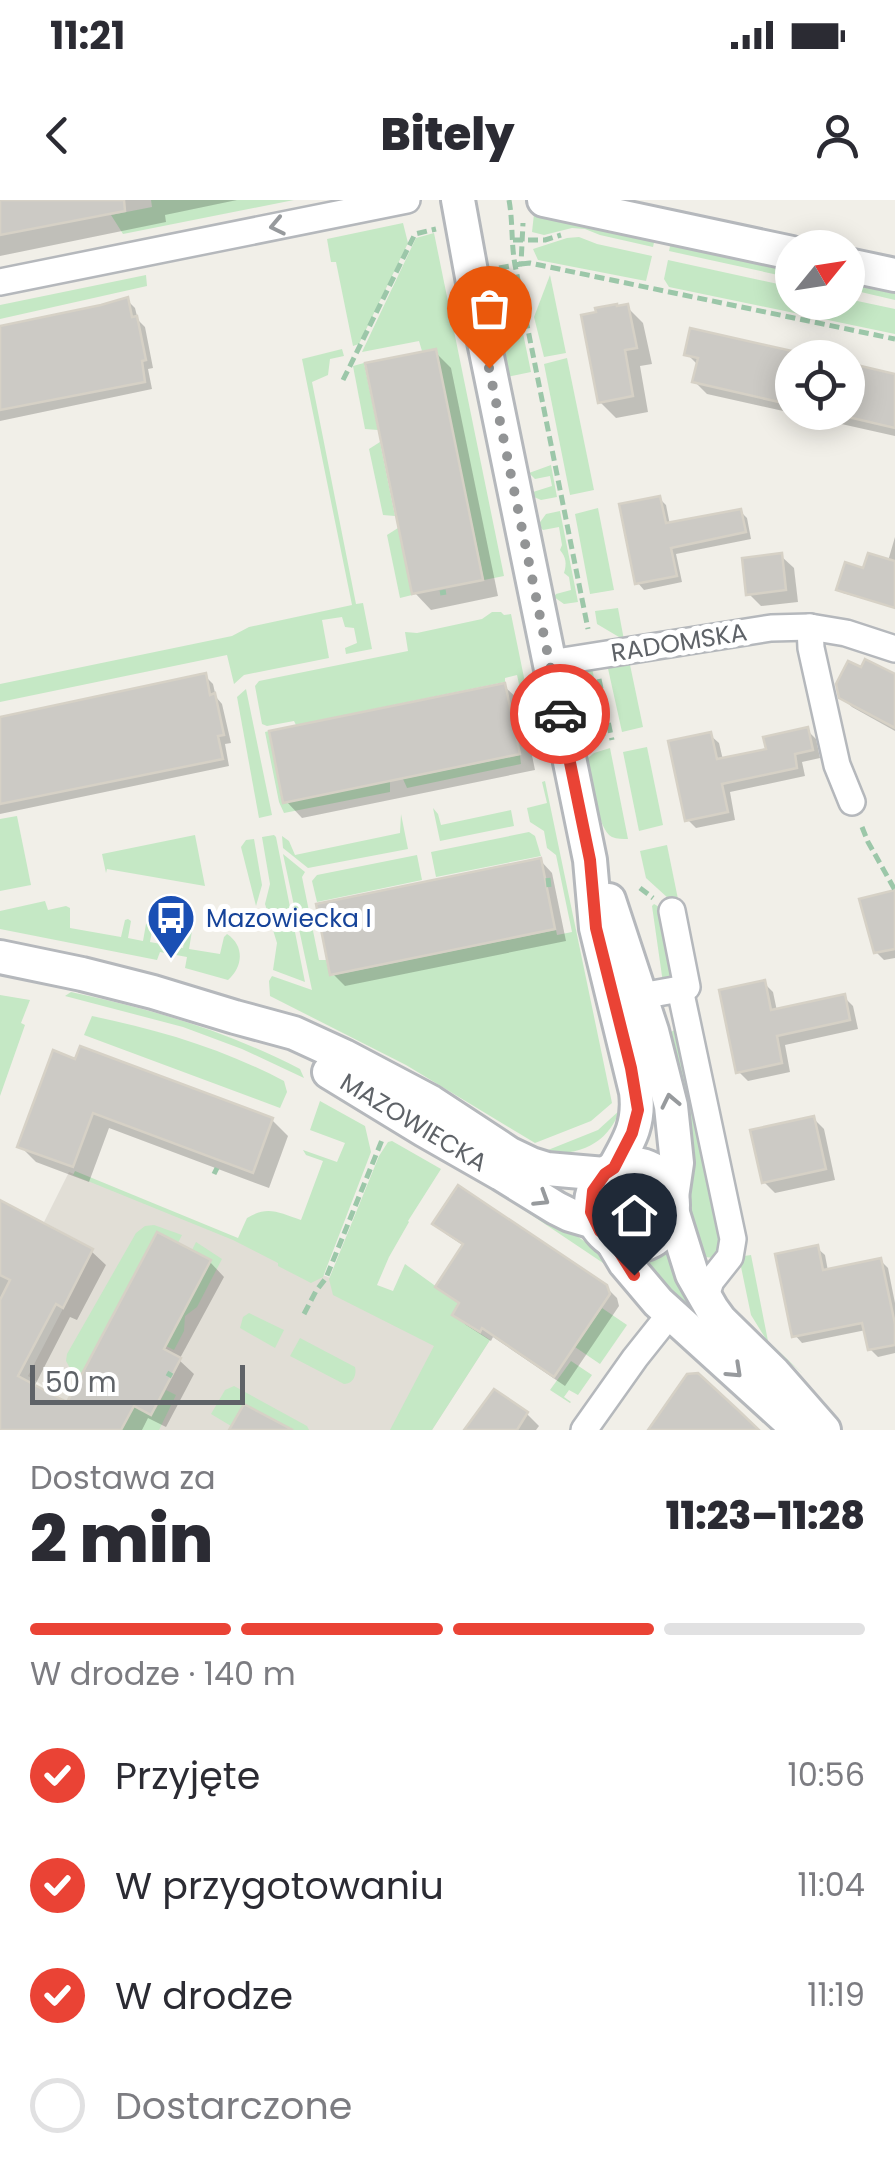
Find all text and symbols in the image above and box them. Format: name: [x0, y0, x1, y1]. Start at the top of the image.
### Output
text: 11:21: [50, 9, 125, 62]
text: Bitely: [380, 103, 515, 166]
icon: back: [30, 108, 85, 163]
icon: person: [810, 108, 865, 163]
one-way arrow: [269, 214, 286, 235]
north arrow: [775, 230, 865, 320]
map controls: [775, 230, 865, 430]
pin: [447, 266, 532, 369]
icon: bag: [462, 281, 517, 336]
button: locate: [775, 340, 865, 430]
street label: RADOMSKA: [608, 614, 750, 671]
courier: [510, 664, 610, 764]
icon: car: [533, 687, 588, 742]
bus stop icon: Mazowiecka I: [145, 892, 197, 960]
place label: Mazowiecka I: [206, 901, 372, 936]
street label: MAZOWIECKA: [334, 1065, 494, 1180]
one-way arrow: [660, 1093, 681, 1110]
pin: [592, 1173, 677, 1276]
one-way arrow: [531, 1187, 549, 1206]
icon: home: [607, 1188, 662, 1243]
one-way arrow: [723, 1359, 742, 1377]
scale bar: [30, 1360, 245, 1404]
text: 50 m: [45, 1363, 116, 1402]
text: Dostawa za: [30, 1455, 216, 1500]
text: 11:23–11:28: [666, 1489, 865, 1542]
text: 2 min: [30, 1494, 213, 1585]
text: W drodze · 140 m: [30, 1651, 296, 1696]
icon: check: [30, 1748, 85, 1803]
text: Przyjęte: [115, 1749, 260, 1802]
text: 10:56: [787, 1752, 865, 1797]
icon: check: [30, 1858, 85, 1913]
text: W przygotowaniu: [115, 1859, 444, 1912]
text: 11:04: [797, 1862, 865, 1907]
icon: check: [30, 1968, 85, 2023]
text: W drodze: [115, 1969, 293, 2022]
text: 11:19: [807, 1972, 865, 2017]
text: Dostarczone: [115, 2079, 352, 2132]

